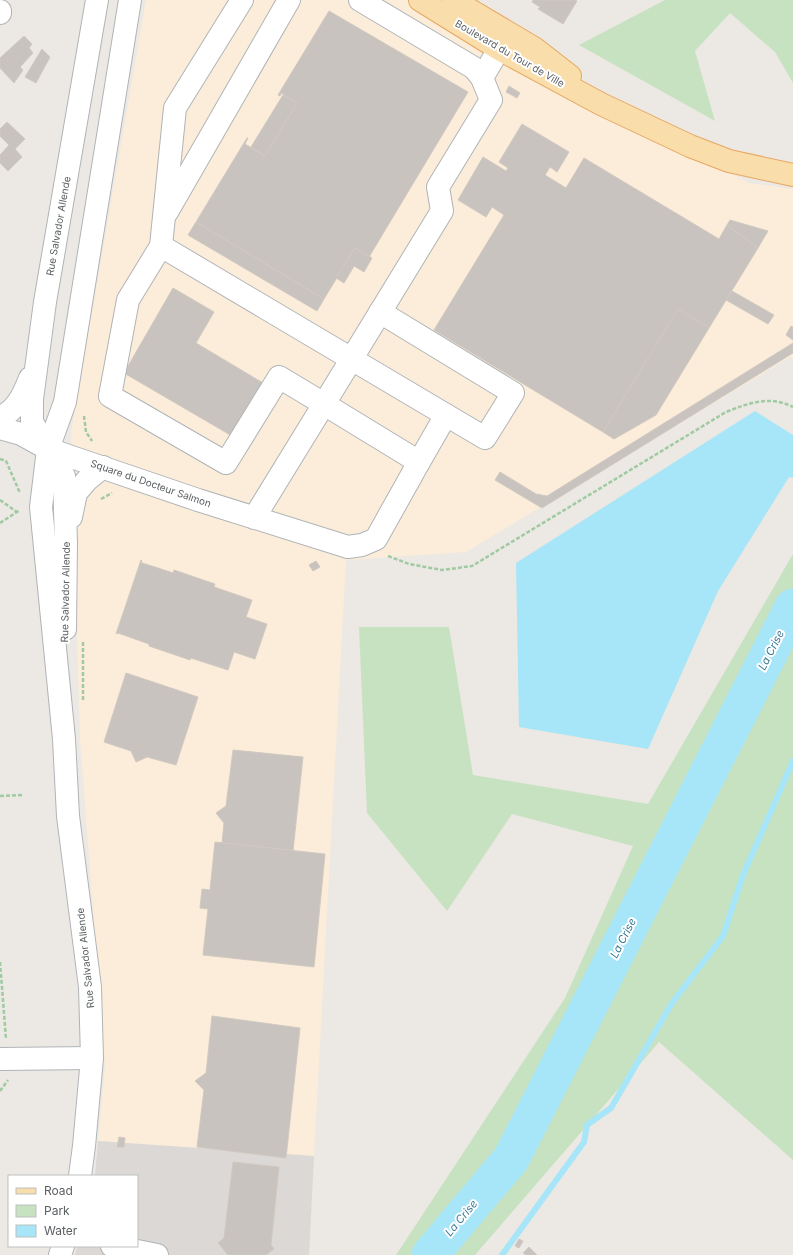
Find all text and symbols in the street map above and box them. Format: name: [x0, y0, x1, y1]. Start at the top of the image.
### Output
street label: Boulevard du Tour de Ville: [453, 17, 567, 89]
street label: Rue Salvador Allende: [43, 175, 73, 277]
street label: Square du Docteur Salmon: [89, 457, 213, 509]
street label: Rue Salvador Allende: [58, 541, 72, 643]
water label: La Crise: [755, 628, 787, 672]
street label: Rue Salvador Allende: [74, 907, 96, 1009]
water label: La Crise: [607, 916, 639, 960]
legend: [8, 1175, 138, 1247]
text: Road: [44, 1183, 73, 1198]
water label: La Crise: [442, 1197, 480, 1239]
text: Park: [44, 1203, 70, 1218]
text: Water: [44, 1223, 78, 1238]

